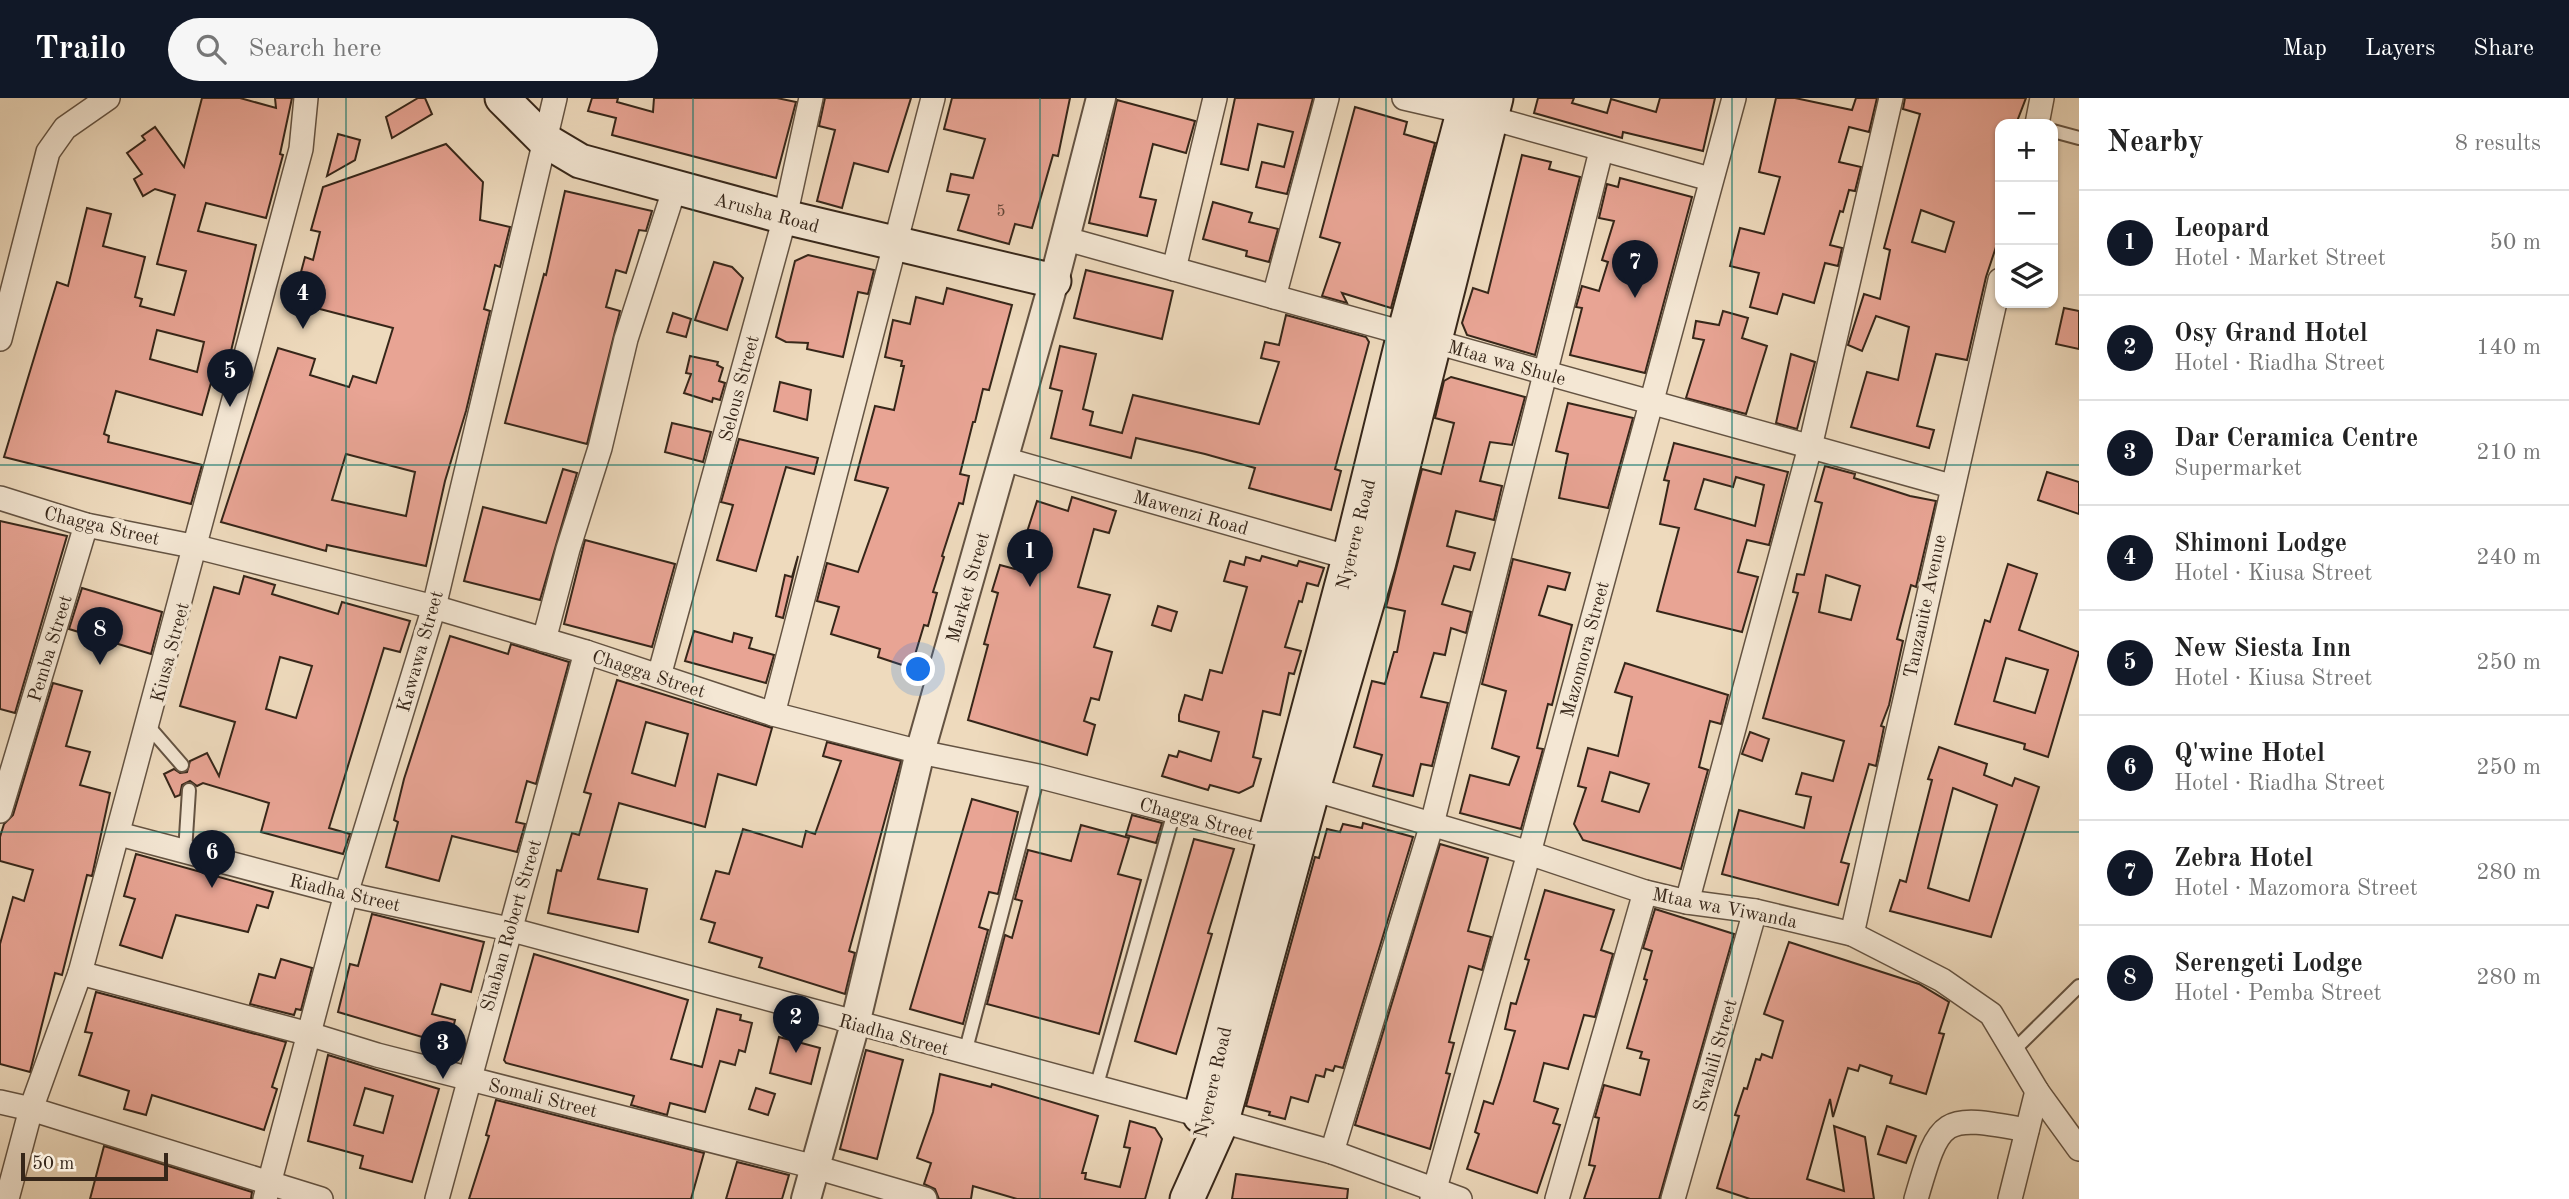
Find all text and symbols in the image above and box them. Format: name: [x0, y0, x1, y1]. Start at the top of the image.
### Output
search box: [168, 18, 658, 81]
icon: search: [192, 30, 230, 68]
text: Trailo: [35, 33, 126, 66]
text: Search here: [248, 36, 381, 62]
text: Map: [2283, 37, 2327, 61]
text: Layers: [2365, 37, 2435, 61]
text: Share: [2473, 37, 2534, 61]
map controls: [1995, 119, 2058, 308]
button: +: [1995, 119, 2058, 182]
text: Nearby: [2107, 128, 2204, 158]
text: 8 results: [2455, 132, 2541, 155]
button: −: [1995, 182, 2058, 245]
street label: Arusha Road: [712, 191, 821, 238]
house number: 5: [996, 204, 1006, 220]
text: Leopard: [2174, 216, 2269, 242]
text: 1: [2123, 231, 2137, 254]
text: 50 m: [2490, 231, 2541, 254]
pin: 7: [1612, 240, 1658, 298]
button: layers: [1995, 245, 2058, 308]
text: Hotel · Market Street: [2174, 247, 2386, 270]
pin: 4: [280, 271, 326, 329]
text: Osy Grand Hotel: [2174, 321, 2368, 347]
street label: Selous Street: [717, 333, 764, 444]
text: 2: [2123, 336, 2137, 359]
text: 140 m: [2476, 336, 2541, 359]
street label: Mtaa wa Shule: [1445, 339, 1567, 390]
pin: 5: [207, 349, 253, 407]
text: Hotel · Riadha Street: [2174, 352, 2385, 375]
text: Dar Ceramica Centre: [2174, 426, 2418, 452]
text: 3: [2123, 441, 2137, 464]
text: 210 m: [2476, 441, 2541, 464]
text: Supermarket: [2174, 457, 2302, 480]
street label: Nyerere Road: [1335, 477, 1380, 592]
street label: Mawenzi Road: [1131, 489, 1250, 540]
street label: Chagga Street: [42, 505, 161, 550]
pin: 1: [1007, 529, 1053, 587]
street label: Market Street: [945, 530, 994, 645]
text: Shimoni Lodge: [2174, 531, 2347, 557]
street label: Tanzanite Avenue: [1902, 533, 1951, 680]
text: 4: [2123, 546, 2137, 569]
text: 240 m: [2476, 546, 2541, 569]
text: Hotel · Kiusa Street: [2174, 562, 2372, 585]
street label: Mazomora Street: [1559, 579, 1614, 720]
street label: Kawawa Street: [395, 589, 448, 715]
street label: Pemba Street: [26, 593, 77, 704]
street label: Kiusa Street: [149, 600, 194, 705]
pin: 8: [77, 607, 123, 665]
text: New Siesta Inn: [2174, 636, 2351, 662]
street label: Chagga Street: [589, 648, 707, 703]
text: 5: [2123, 651, 2137, 674]
text: 250 m: [2476, 651, 2541, 674]
your location: [901, 652, 935, 686]
text: Hotel · Kiusa Street: [2174, 667, 2372, 690]
text: Q'wine Hotel: [2174, 741, 2325, 767]
text: 6: [2123, 756, 2137, 779]
text: 250 m: [2476, 756, 2541, 779]
text: Hotel · Riadha Street: [2174, 772, 2385, 795]
street label: Chagga Street: [1137, 796, 1256, 845]
pin: 6: [189, 830, 235, 888]
street label: Shaban Robert Street: [479, 838, 546, 1014]
text: Zebra Hotel: [2174, 846, 2313, 872]
text: 7: [2123, 861, 2137, 884]
text: 280 m: [2476, 861, 2541, 884]
street label: Riadha Street: [287, 872, 402, 916]
text: Hotel · Mazomora Street: [2174, 877, 2418, 900]
street label: Mtaa wa Viwanda: [1650, 886, 1799, 933]
text: Serengeti Lodge: [2174, 951, 2363, 977]
text: 8: [2123, 966, 2137, 989]
text: 280 m: [2476, 966, 2541, 989]
text: Hotel · Pemba Street: [2174, 982, 2382, 1005]
pin: 2: [773, 995, 819, 1053]
street label: Swahili Street: [1691, 997, 1742, 1114]
street label: Riadha Street: [836, 1013, 951, 1060]
pin: 3: [420, 1021, 466, 1079]
street label: Nyerere Road: [1192, 1025, 1236, 1140]
street label: Somali Street: [486, 1077, 599, 1122]
scale bar: [21, 1150, 168, 1182]
text: 50 m: [32, 1155, 74, 1174]

